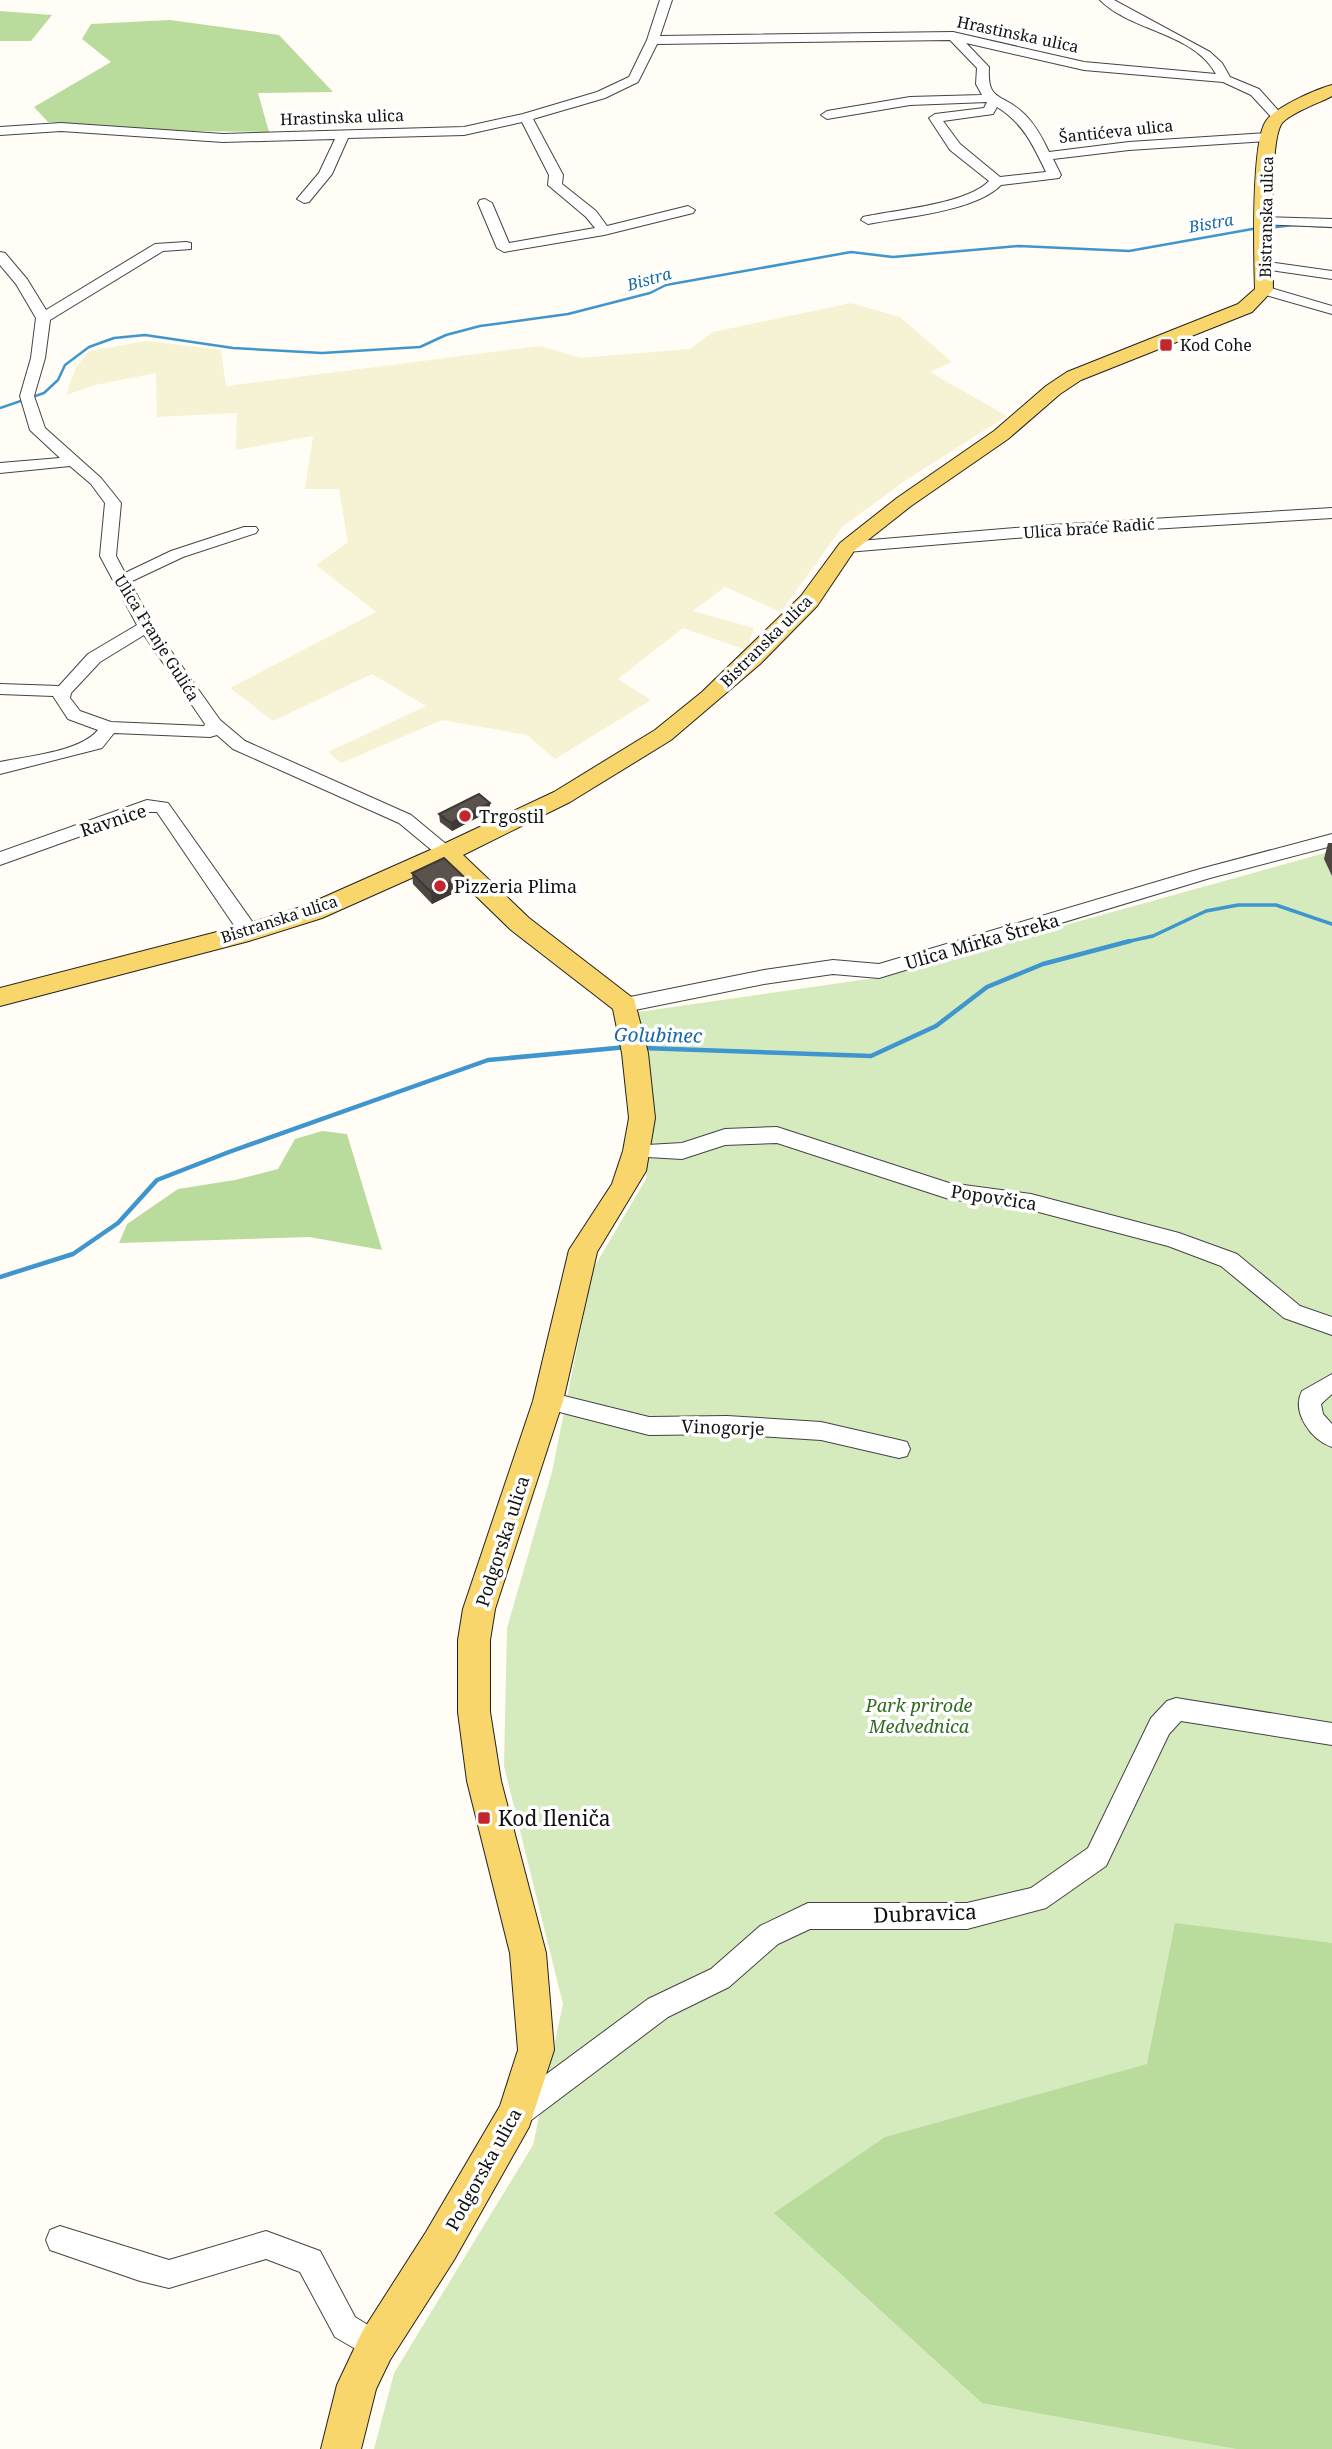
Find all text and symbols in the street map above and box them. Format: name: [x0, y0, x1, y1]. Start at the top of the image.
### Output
street label: Hrastinska ulica: [955, 10, 1081, 58]
street label: Hrastinska ulica: [280, 104, 404, 130]
street label: Šantićeva ulica: [1058, 114, 1174, 148]
street label: Bistranska ulica: [1254, 156, 1278, 278]
water label: Bistra: [1186, 208, 1236, 238]
water label: Bistra: [623, 262, 674, 296]
place label: Kod Cohe: [1180, 334, 1252, 356]
marker: Kod Cohe: [1158, 337, 1174, 353]
street label: Ulica braće Radić: [1023, 512, 1156, 544]
street label: Ulica Franje Gulića: [109, 571, 205, 705]
street label: Bistranska ulica: [715, 590, 817, 692]
street label: Ravnice: [77, 798, 149, 842]
place label: Trgostil: [479, 804, 545, 828]
marker: Trgostil: [457, 808, 473, 824]
place label: Pizzeria Plima: [454, 874, 577, 898]
marker: Pizzeria Plima: [432, 878, 448, 894]
street label: Bistranska ulica: [218, 890, 340, 948]
street label: Ulica Mirka Štreka: [902, 908, 1062, 974]
water label: Golubinec: [614, 1021, 703, 1049]
street label: Popovčica: [949, 1178, 1039, 1216]
street label: Vinogorje: [681, 1414, 765, 1440]
street label: Podgorska ulica: [470, 1473, 534, 1609]
park label: Park prirode Medvednica: [865, 1693, 973, 1738]
place label: Kod Ileniča: [498, 1804, 611, 1832]
marker: Kod Ileniča: [476, 1810, 492, 1826]
street label: Dubravica: [873, 1897, 977, 1929]
street label: Podgorska ulica: [440, 2104, 526, 2234]

